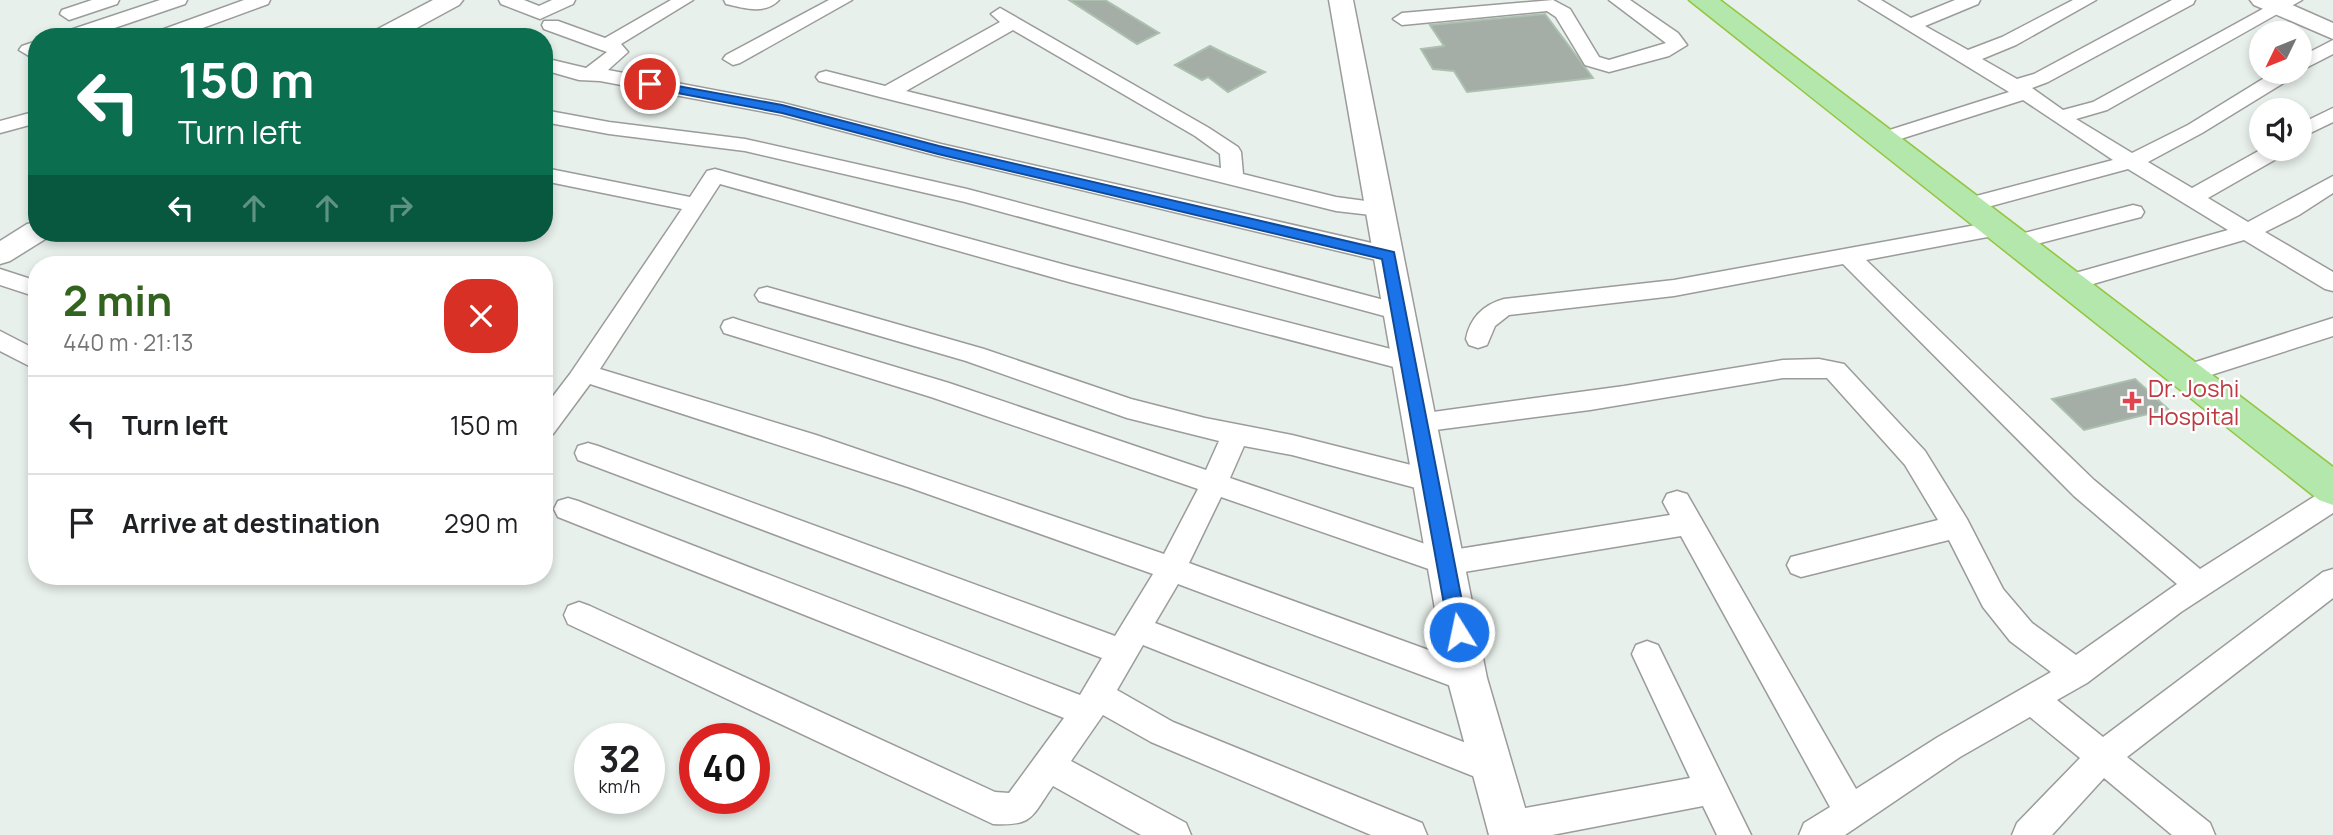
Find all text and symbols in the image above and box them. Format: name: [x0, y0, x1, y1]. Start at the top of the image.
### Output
north arrow: [2249, 21, 2312, 84]
map controls: [2249, 21, 2312, 161]
text: 150 m: [178, 46, 314, 113]
pin: [620, 54, 680, 114]
icon: left: [63, 56, 154, 147]
icon: arrive: [631, 65, 669, 103]
button: sound: [2249, 98, 2312, 161]
text: Turn left: [178, 110, 302, 154]
icon: left: [162, 189, 200, 227]
icon: ahead: [235, 189, 273, 227]
icon: ahead: [308, 189, 346, 227]
icon: right: [381, 189, 419, 227]
text: 2 min: [63, 271, 172, 329]
button: close: [444, 279, 518, 353]
text: 440 m · 21:13: [63, 326, 194, 358]
place label: Dr. Joshi Hospital: [2148, 371, 2239, 432]
marker: Dr. Joshi Hospital: [2122, 391, 2142, 411]
icon: left: [63, 406, 101, 444]
text: Turn left: [122, 407, 229, 443]
text: 150 m: [450, 407, 518, 443]
icon: arrive: [63, 504, 101, 542]
text: Arrive at destination: [122, 505, 380, 541]
text: 290 m: [444, 505, 518, 541]
position arrow: [1422, 595, 1496, 669]
speed limit sign: 40: [679, 723, 770, 814]
text: 32: [599, 735, 640, 783]
text: km/h: [599, 774, 640, 798]

